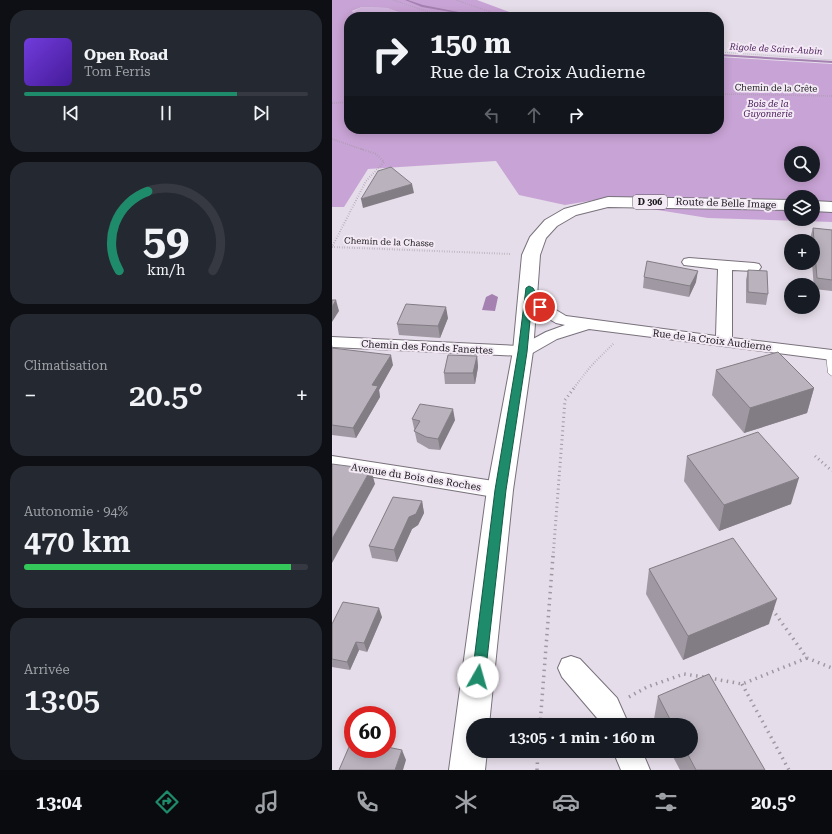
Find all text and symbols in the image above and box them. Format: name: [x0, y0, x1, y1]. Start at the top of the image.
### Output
text: 150 m: [430, 27, 511, 60]
icon: right: [364, 28, 416, 80]
water label: Rigole de Saint-Aubin: [728, 42, 823, 56]
text: Open Road: [84, 46, 168, 64]
text: Rue de la Croix Audierne: [430, 61, 645, 82]
text: Tom Ferris: [84, 64, 150, 79]
street label: Chemin de la Crête: [735, 82, 817, 94]
park label: Bois de la Guyonnerie: [743, 99, 793, 119]
icon: previous: [60, 102, 82, 124]
icon: pause: [155, 102, 177, 124]
icon: next: [250, 102, 272, 124]
icon: left: [481, 104, 503, 126]
icon: ahead: [523, 104, 545, 126]
icon: right: [565, 104, 587, 126]
map controls: [784, 146, 820, 314]
button: search: [784, 146, 820, 182]
button: layers: [784, 190, 820, 226]
road number: D 306: [633, 195, 667, 209]
street label: Route de Belle Image: [675, 196, 777, 210]
text: 59: [143, 215, 189, 264]
button: +: [784, 234, 820, 270]
street label: Chemin de la Chasse: [344, 235, 434, 249]
text: km/h: [147, 262, 185, 278]
button: −: [784, 278, 820, 314]
pin: [523, 290, 557, 324]
icon: arrive: [529, 296, 551, 318]
street label: Rue de la Croix Audierne: [652, 327, 773, 353]
street label: Chemin des Fonds Fanettes: [361, 338, 493, 356]
text: Climatisation: [24, 358, 108, 373]
text: 20.5°: [129, 378, 203, 413]
text: −: [24, 383, 36, 408]
text: +: [296, 383, 308, 408]
street label: Avenue du Bois des Roches: [350, 461, 482, 493]
text: Autonomie · 94%: [24, 504, 128, 519]
text: 470 km: [24, 524, 131, 559]
position arrow: [457, 656, 499, 698]
text: Arrivée: [24, 662, 70, 677]
text: 13:05: [24, 682, 100, 717]
speed limit sign: 60: [344, 706, 396, 758]
text: 13:05 · 1 min · 160 m: [509, 729, 655, 747]
icon: directions: [153, 788, 181, 816]
icon: music: [253, 788, 281, 816]
icon: phone: [353, 788, 381, 816]
icon: climate: [452, 788, 480, 816]
icon: car: [552, 788, 580, 816]
icon: filters: [652, 788, 680, 816]
text: 13:04: [36, 792, 82, 813]
text: 20.5°: [751, 792, 796, 813]

